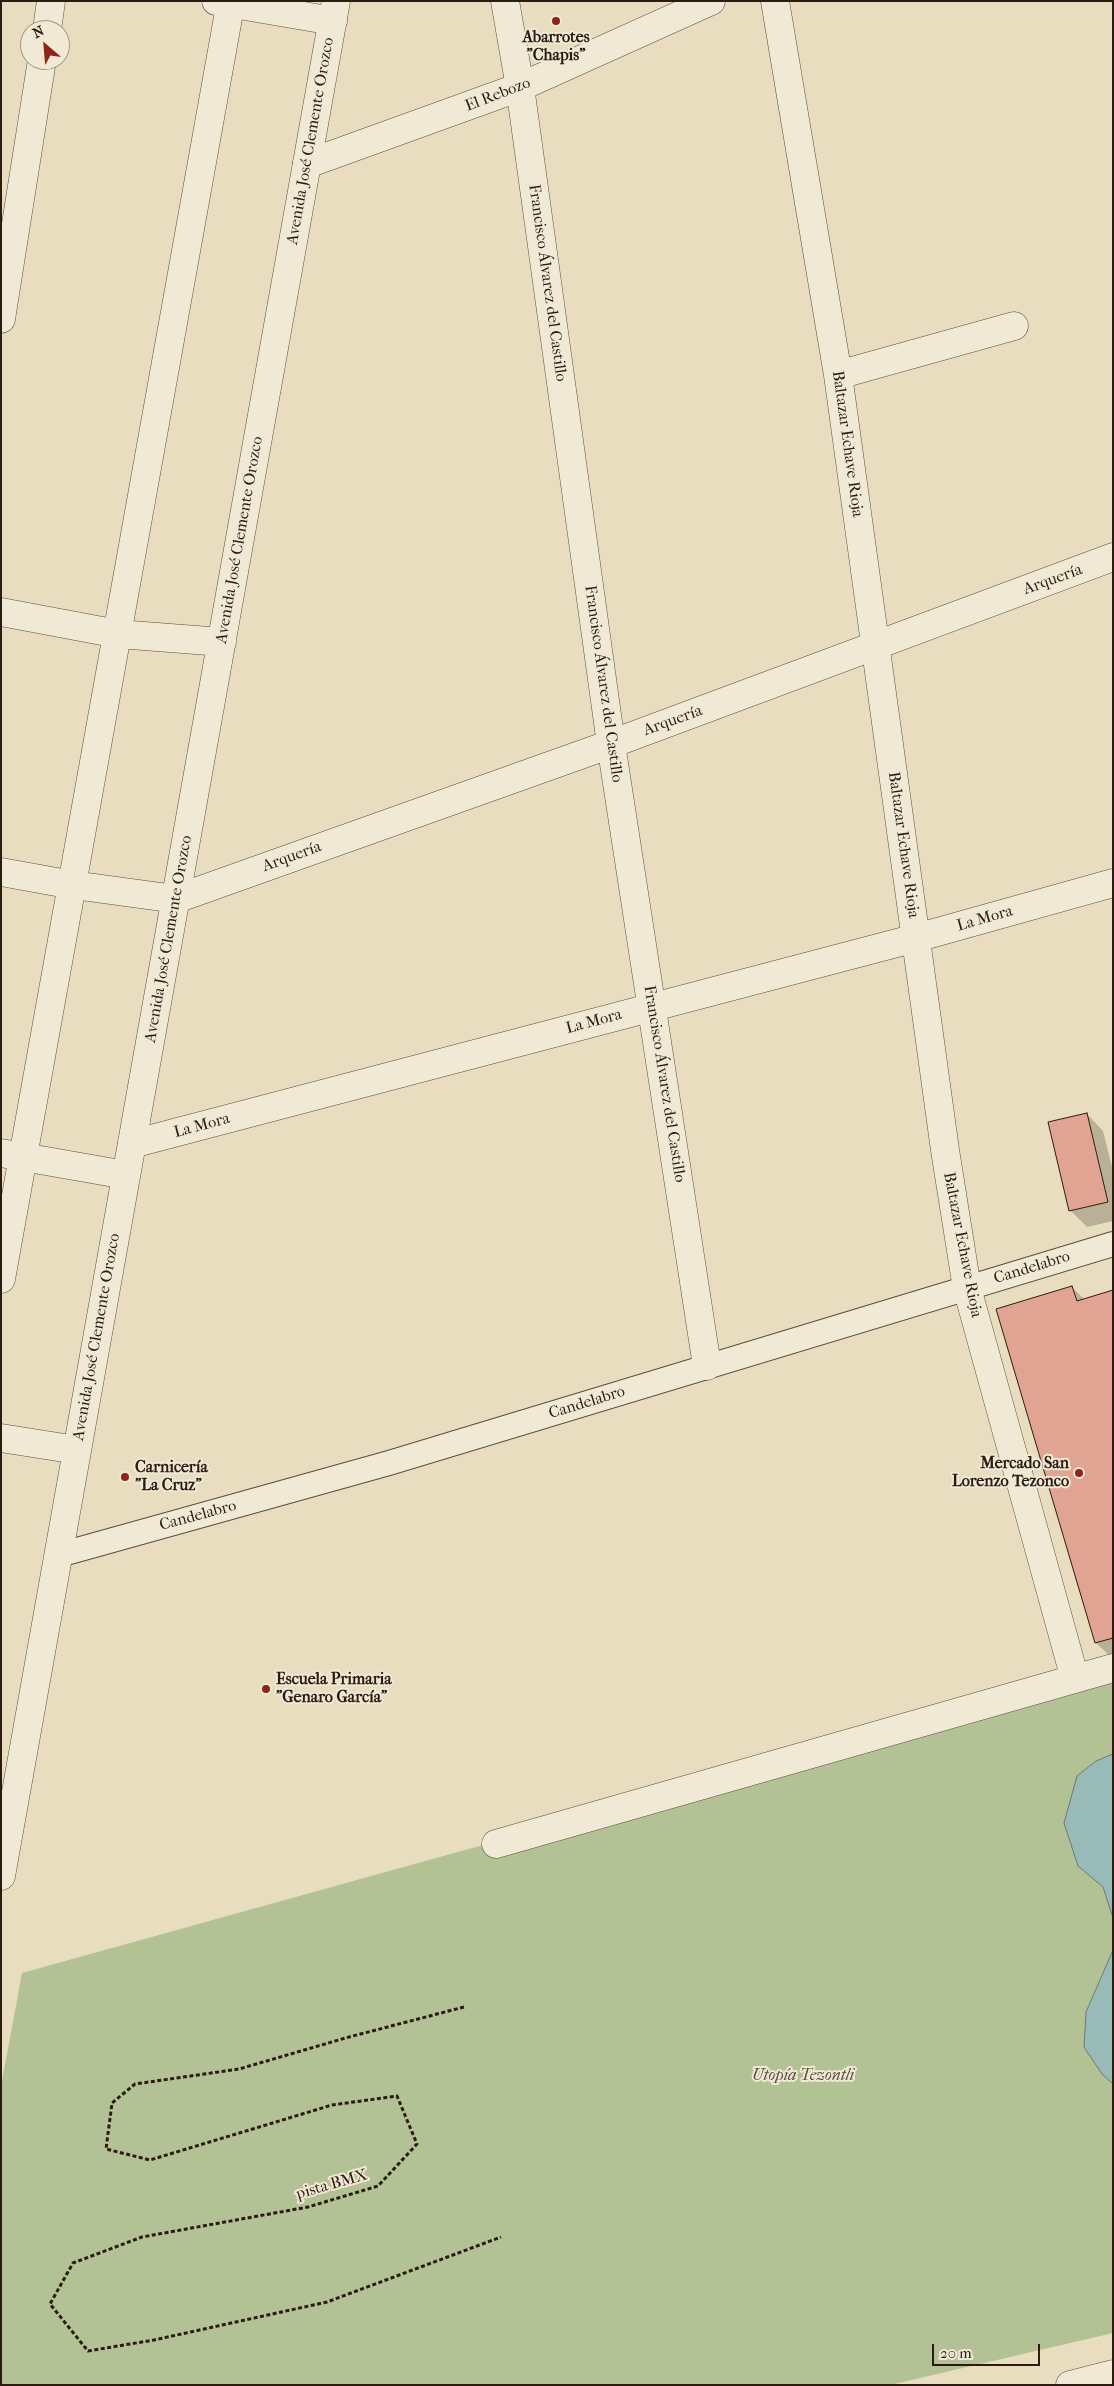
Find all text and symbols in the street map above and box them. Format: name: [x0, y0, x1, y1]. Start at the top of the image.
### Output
marker: Abarrotes "Chapis": [550, 15, 562, 27]
north arrow: [20, 20, 70, 70]
text: N: [30, 22, 47, 42]
place label: Abarrotes "Chapis": [522, 28, 590, 66]
street label: Avenida José Clemente Orozco: [283, 36, 339, 246]
street label: El Rebozo: [463, 74, 533, 116]
street label: Francisco Álvarez del Castillo: [524, 183, 570, 383]
street label: Baltazar Echave Rioja: [827, 370, 867, 518]
street label: Avenida José Clemente Orozco: [212, 435, 268, 645]
street label: Arquería: [1021, 561, 1085, 599]
street label: Francisco Álvarez del Castillo: [580, 584, 626, 784]
street label: Arquería: [641, 702, 705, 740]
street label: Baltazar Echave Rioja: [883, 771, 923, 919]
street label: Avenida José Clemente Orozco: [141, 834, 197, 1044]
street label: Arquería: [260, 838, 324, 876]
street label: La Mora: [955, 902, 1015, 936]
street label: Francisco Álvarez del Castillo: [639, 984, 689, 1184]
street label: La Mora: [564, 1005, 624, 1039]
street label: La Mora: [172, 1109, 232, 1143]
street label: Baltazar Echave Rioja: [938, 1171, 986, 1319]
street label: Avenida José Clemente Orozco: [69, 1232, 125, 1442]
street label: Candelabro: [991, 1247, 1073, 1289]
street label: Candelabro: [546, 1382, 628, 1424]
place label: Mercado San Lorenzo Tezonco: [952, 1454, 1069, 1492]
place label: Carnicería "La Cruz": [135, 1458, 208, 1496]
marker: Mercado San Lorenzo Tezonco: [1073, 1467, 1085, 1479]
marker: Carnicería "La Cruz": [119, 1471, 131, 1483]
street label: Candelabro: [157, 1497, 239, 1535]
place label: Escuela Primaria "Genaro García": [276, 1670, 392, 1708]
marker: Escuela Primaria "Genaro García": [260, 1683, 272, 1695]
park label: Utopía Tezontli: [752, 2066, 854, 2086]
street label: pista BMX: [294, 2166, 370, 2204]
scale bar: [934, 2334, 1042, 2366]
text: 20 m: [940, 2344, 972, 2362]

